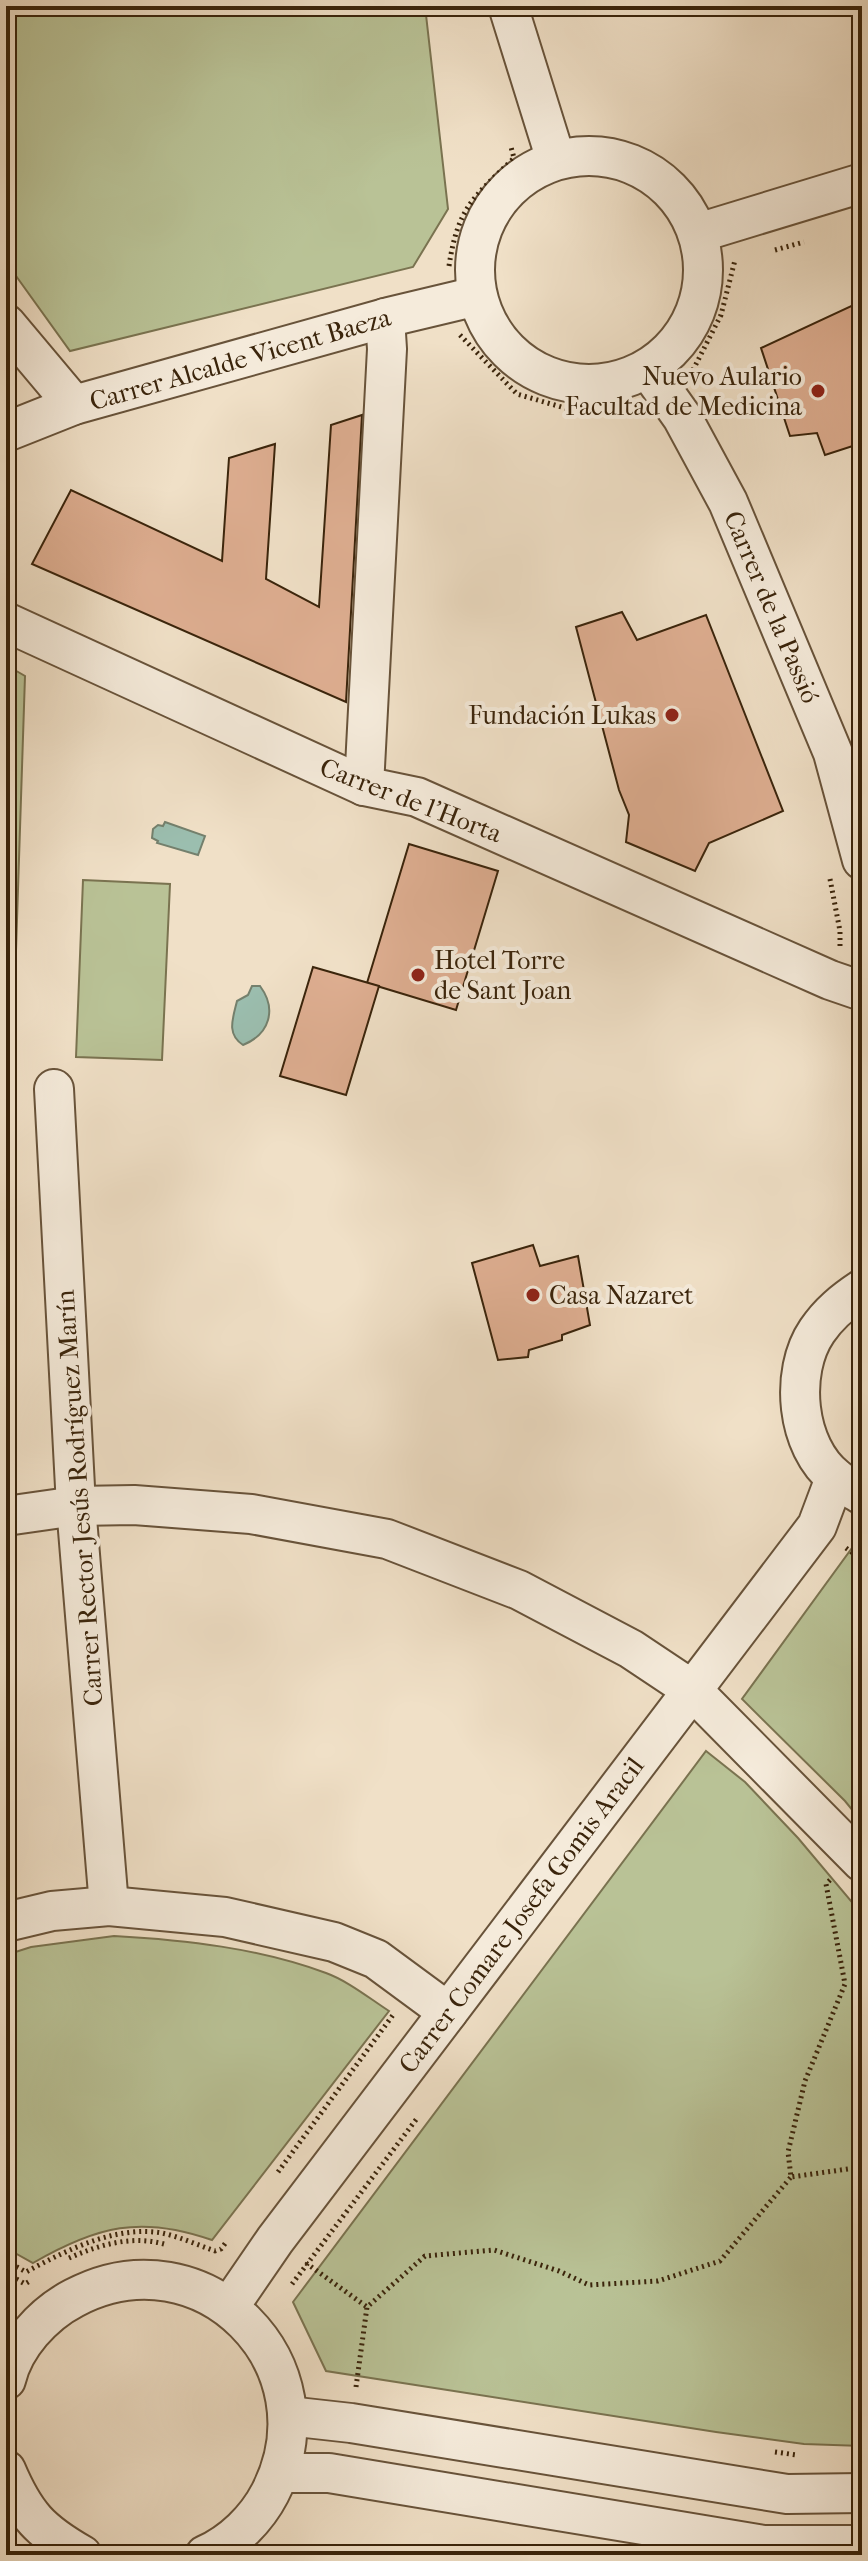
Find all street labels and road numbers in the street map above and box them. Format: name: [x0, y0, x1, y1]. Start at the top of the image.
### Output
street label: Carrer Alcalde Vicent Baeza: [86, 301, 395, 417]
street label: Carrer de la Passió: [717, 506, 826, 708]
street label: Carrer de l'Horta: [316, 752, 507, 850]
street label: Carrer Rector Jesús Rodríguez Marín: [49, 1289, 110, 1707]
street label: Carrer Comare Josefa Gomis Aracil: [392, 1751, 650, 2080]

